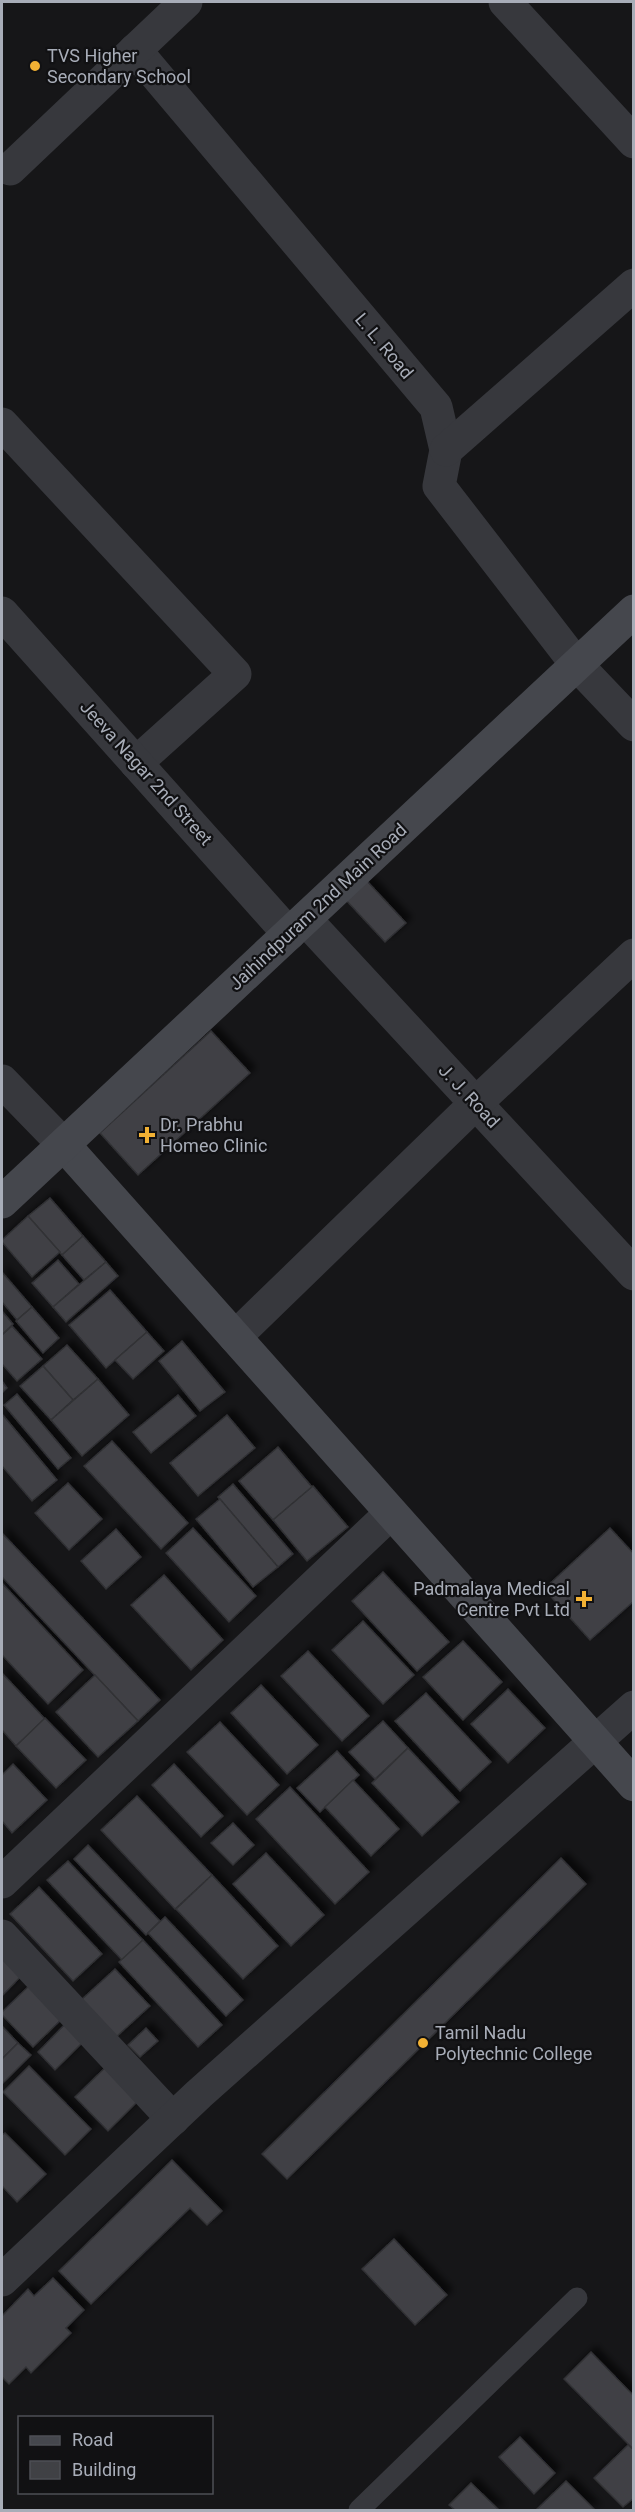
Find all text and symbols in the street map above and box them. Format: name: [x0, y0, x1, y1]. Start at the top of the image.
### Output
place label: TVS Higher Secondary School: [47, 45, 191, 87]
marker: TVS Higher Secondary School: [28, 59, 42, 73]
street label: L. L. Road: [351, 309, 418, 383]
street label: Jeeva Nagar 2nd Street: [76, 696, 217, 849]
street label: Jaihindpuram 2nd Main Road: [225, 819, 411, 994]
street label: J. J. Road: [435, 1059, 504, 1132]
place label: Dr. Prabhu Homeo Clinic: [160, 1114, 267, 1156]
marker: Dr. Prabhu Homeo Clinic: [138, 1126, 156, 1144]
place label: Padmalaya Medical Centre Pvt Ltd: [413, 1578, 570, 1620]
marker: Padmalaya Medical Centre Pvt Ltd: [575, 1590, 593, 1608]
place label: Tamil Nadu Polytechnic College: [435, 2022, 592, 2064]
marker: Tamil Nadu Polytechnic College: [416, 2036, 430, 2050]
legend: [18, 2416, 213, 2494]
text: Road: [72, 2429, 113, 2450]
text: Building: [72, 2459, 136, 2480]

